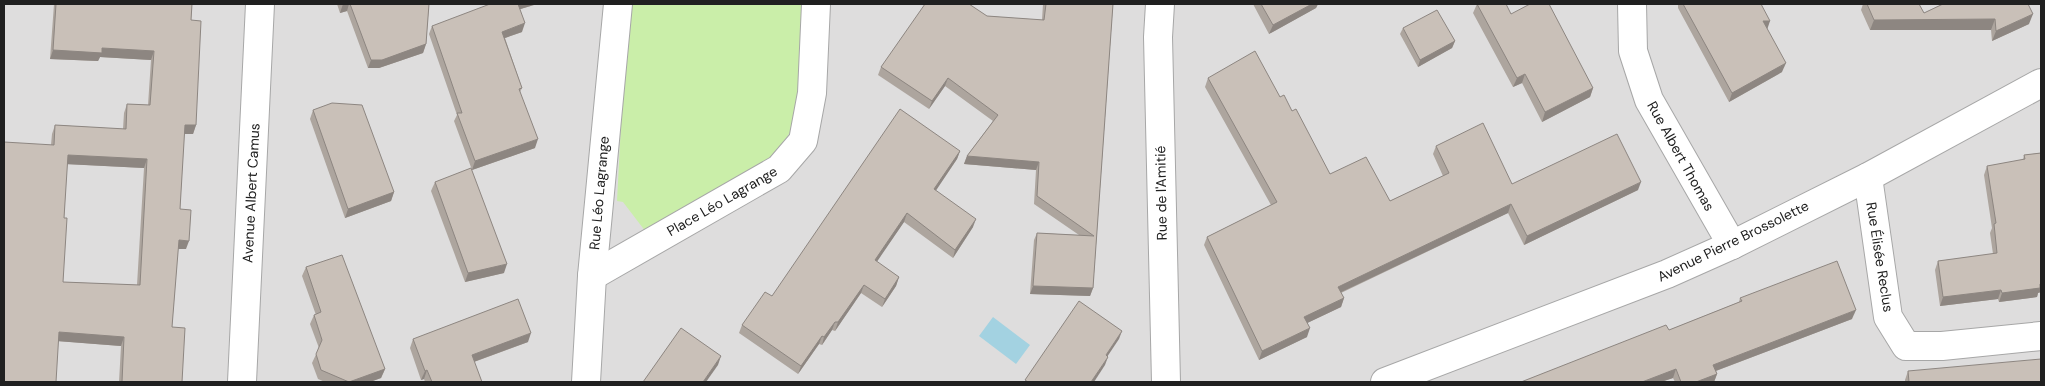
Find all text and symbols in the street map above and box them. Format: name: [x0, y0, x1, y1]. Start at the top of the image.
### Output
street label: Rue Albert Thomas: [1643, 98, 1719, 214]
street label: Avenue Albert Camus: [238, 123, 264, 263]
street label: Rue Léo Lagrange: [585, 135, 613, 251]
street label: Rue de l'Amitié: [1151, 145, 1171, 241]
street label: Place Léo Lagrange: [663, 162, 781, 240]
street label: Avenue Pierre Brossolette: [1654, 196, 1812, 285]
street label: Rue Élisée Reclus: [1862, 201, 1898, 313]

